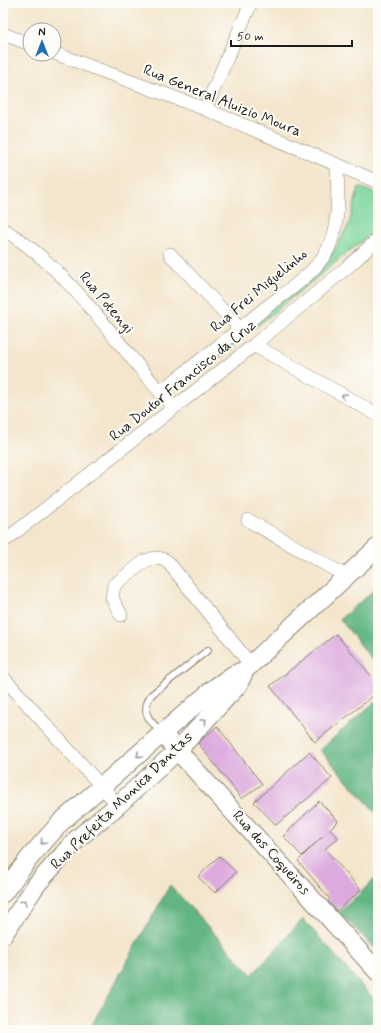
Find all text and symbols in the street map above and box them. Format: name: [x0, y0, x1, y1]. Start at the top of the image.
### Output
north arrow: [22, 22, 62, 62]
scale bar: [231, 22, 352, 48]
text: N: [38, 26, 46, 40]
text: 50 m: [237, 29, 264, 45]
street label: Rua General Aluizio Moura: [140, 60, 304, 142]
street label: Rua Frei Miguelinho: [206, 245, 312, 338]
street label: Rua Potengi: [74, 268, 138, 338]
street label: Rua Doutor Francisco da Cruz: [106, 316, 260, 446]
one-way arrow: [341, 393, 348, 401]
one-way arrow: [199, 719, 206, 726]
street label: Rua Prefeita Monica Dantas: [47, 727, 198, 874]
one-way arrow: [136, 751, 144, 758]
street label: Rua dos Coqueiros: [228, 806, 315, 900]
one-way arrow: [41, 838, 48, 845]
one-way arrow: [19, 900, 26, 907]

